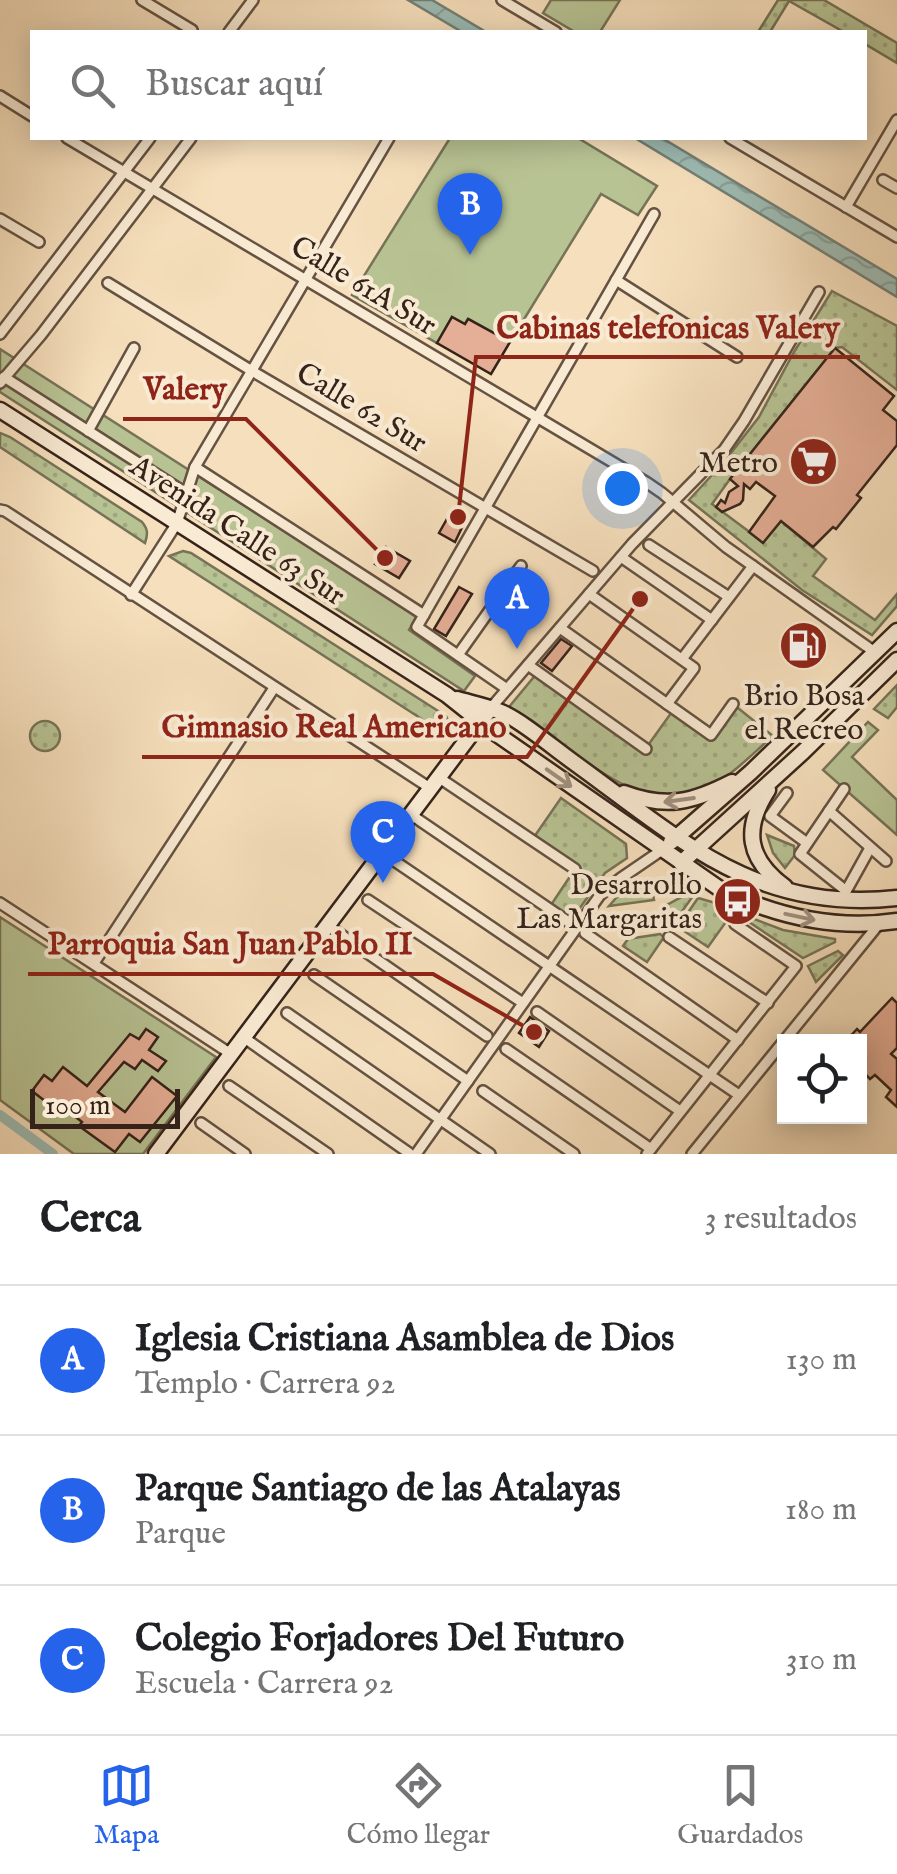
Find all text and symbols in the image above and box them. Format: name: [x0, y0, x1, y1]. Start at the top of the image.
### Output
search box: [30, 30, 867, 140]
icon: search: [65, 58, 120, 113]
text: Buscar aquí: [145, 61, 323, 109]
pin: B: [438, 172, 502, 255]
street label: Calle 61A Sur: [283, 228, 443, 345]
callout: Cabinas telefonicas Valery: [476, 295, 860, 357]
text: Cabinas telefonicas Valery: [496, 309, 841, 350]
street label: Calle 62 Sur: [289, 355, 433, 463]
callout: Valery: [123, 357, 246, 419]
text: Valery: [142, 370, 228, 411]
supermarket icon: Metro: [787, 436, 839, 488]
place label: Metro: [699, 445, 778, 483]
street label: Avenida Calle 63 Sur: [121, 447, 352, 616]
your location: [597, 463, 648, 514]
pin: A: [484, 566, 550, 649]
fuel station icon: Brio Bosa el Recreo: [778, 620, 830, 672]
place label: Brio Bosa el Recreo: [744, 678, 865, 750]
callout: Gimnasio Real Americano: [142, 695, 527, 757]
text: Gimnasio Real Americano: [162, 708, 506, 749]
one-way arrow: [545, 767, 572, 788]
one-way arrow: [664, 792, 696, 810]
pin: C: [350, 800, 416, 883]
place label: Desarrollo Las Margaritas: [516, 867, 702, 939]
bus stop icon: Desarrollo Las Margaritas: [711, 875, 763, 927]
one-way arrow: [783, 909, 815, 928]
callout: Parroquia San Juan Pablo II: [28, 912, 433, 974]
text: Parroquia San Juan Pablo II: [47, 925, 413, 966]
map controls: [777, 1034, 867, 1124]
button: locate: [777, 1034, 867, 1124]
scale bar: [30, 1084, 180, 1128]
text: 100 m: [45, 1089, 111, 1124]
text: Cerca: [40, 1193, 141, 1246]
text: 3 resultados: [705, 1199, 857, 1240]
text: Iglesia Cristiana Asamblea de Dios: [135, 1316, 674, 1364]
text: A: [62, 1340, 83, 1381]
text: 130 m: [786, 1340, 857, 1381]
text: Templo · Carrera 92: [135, 1364, 395, 1405]
text: Parque Santiago de las Atalayas: [135, 1466, 621, 1514]
text: B: [62, 1490, 83, 1531]
text: 180 m: [785, 1490, 857, 1531]
text: Parque: [135, 1514, 226, 1555]
text: Colegio Forjadores Del Futuro: [135, 1616, 624, 1664]
text: C: [61, 1640, 84, 1681]
text: 310 m: [786, 1640, 857, 1681]
text: Escuela · Carrera 92: [135, 1664, 394, 1705]
tab: Mapa: [94, 1758, 159, 1853]
tab: Cómo llegar: [347, 1758, 490, 1853]
tab: Guardados: [677, 1758, 803, 1853]

